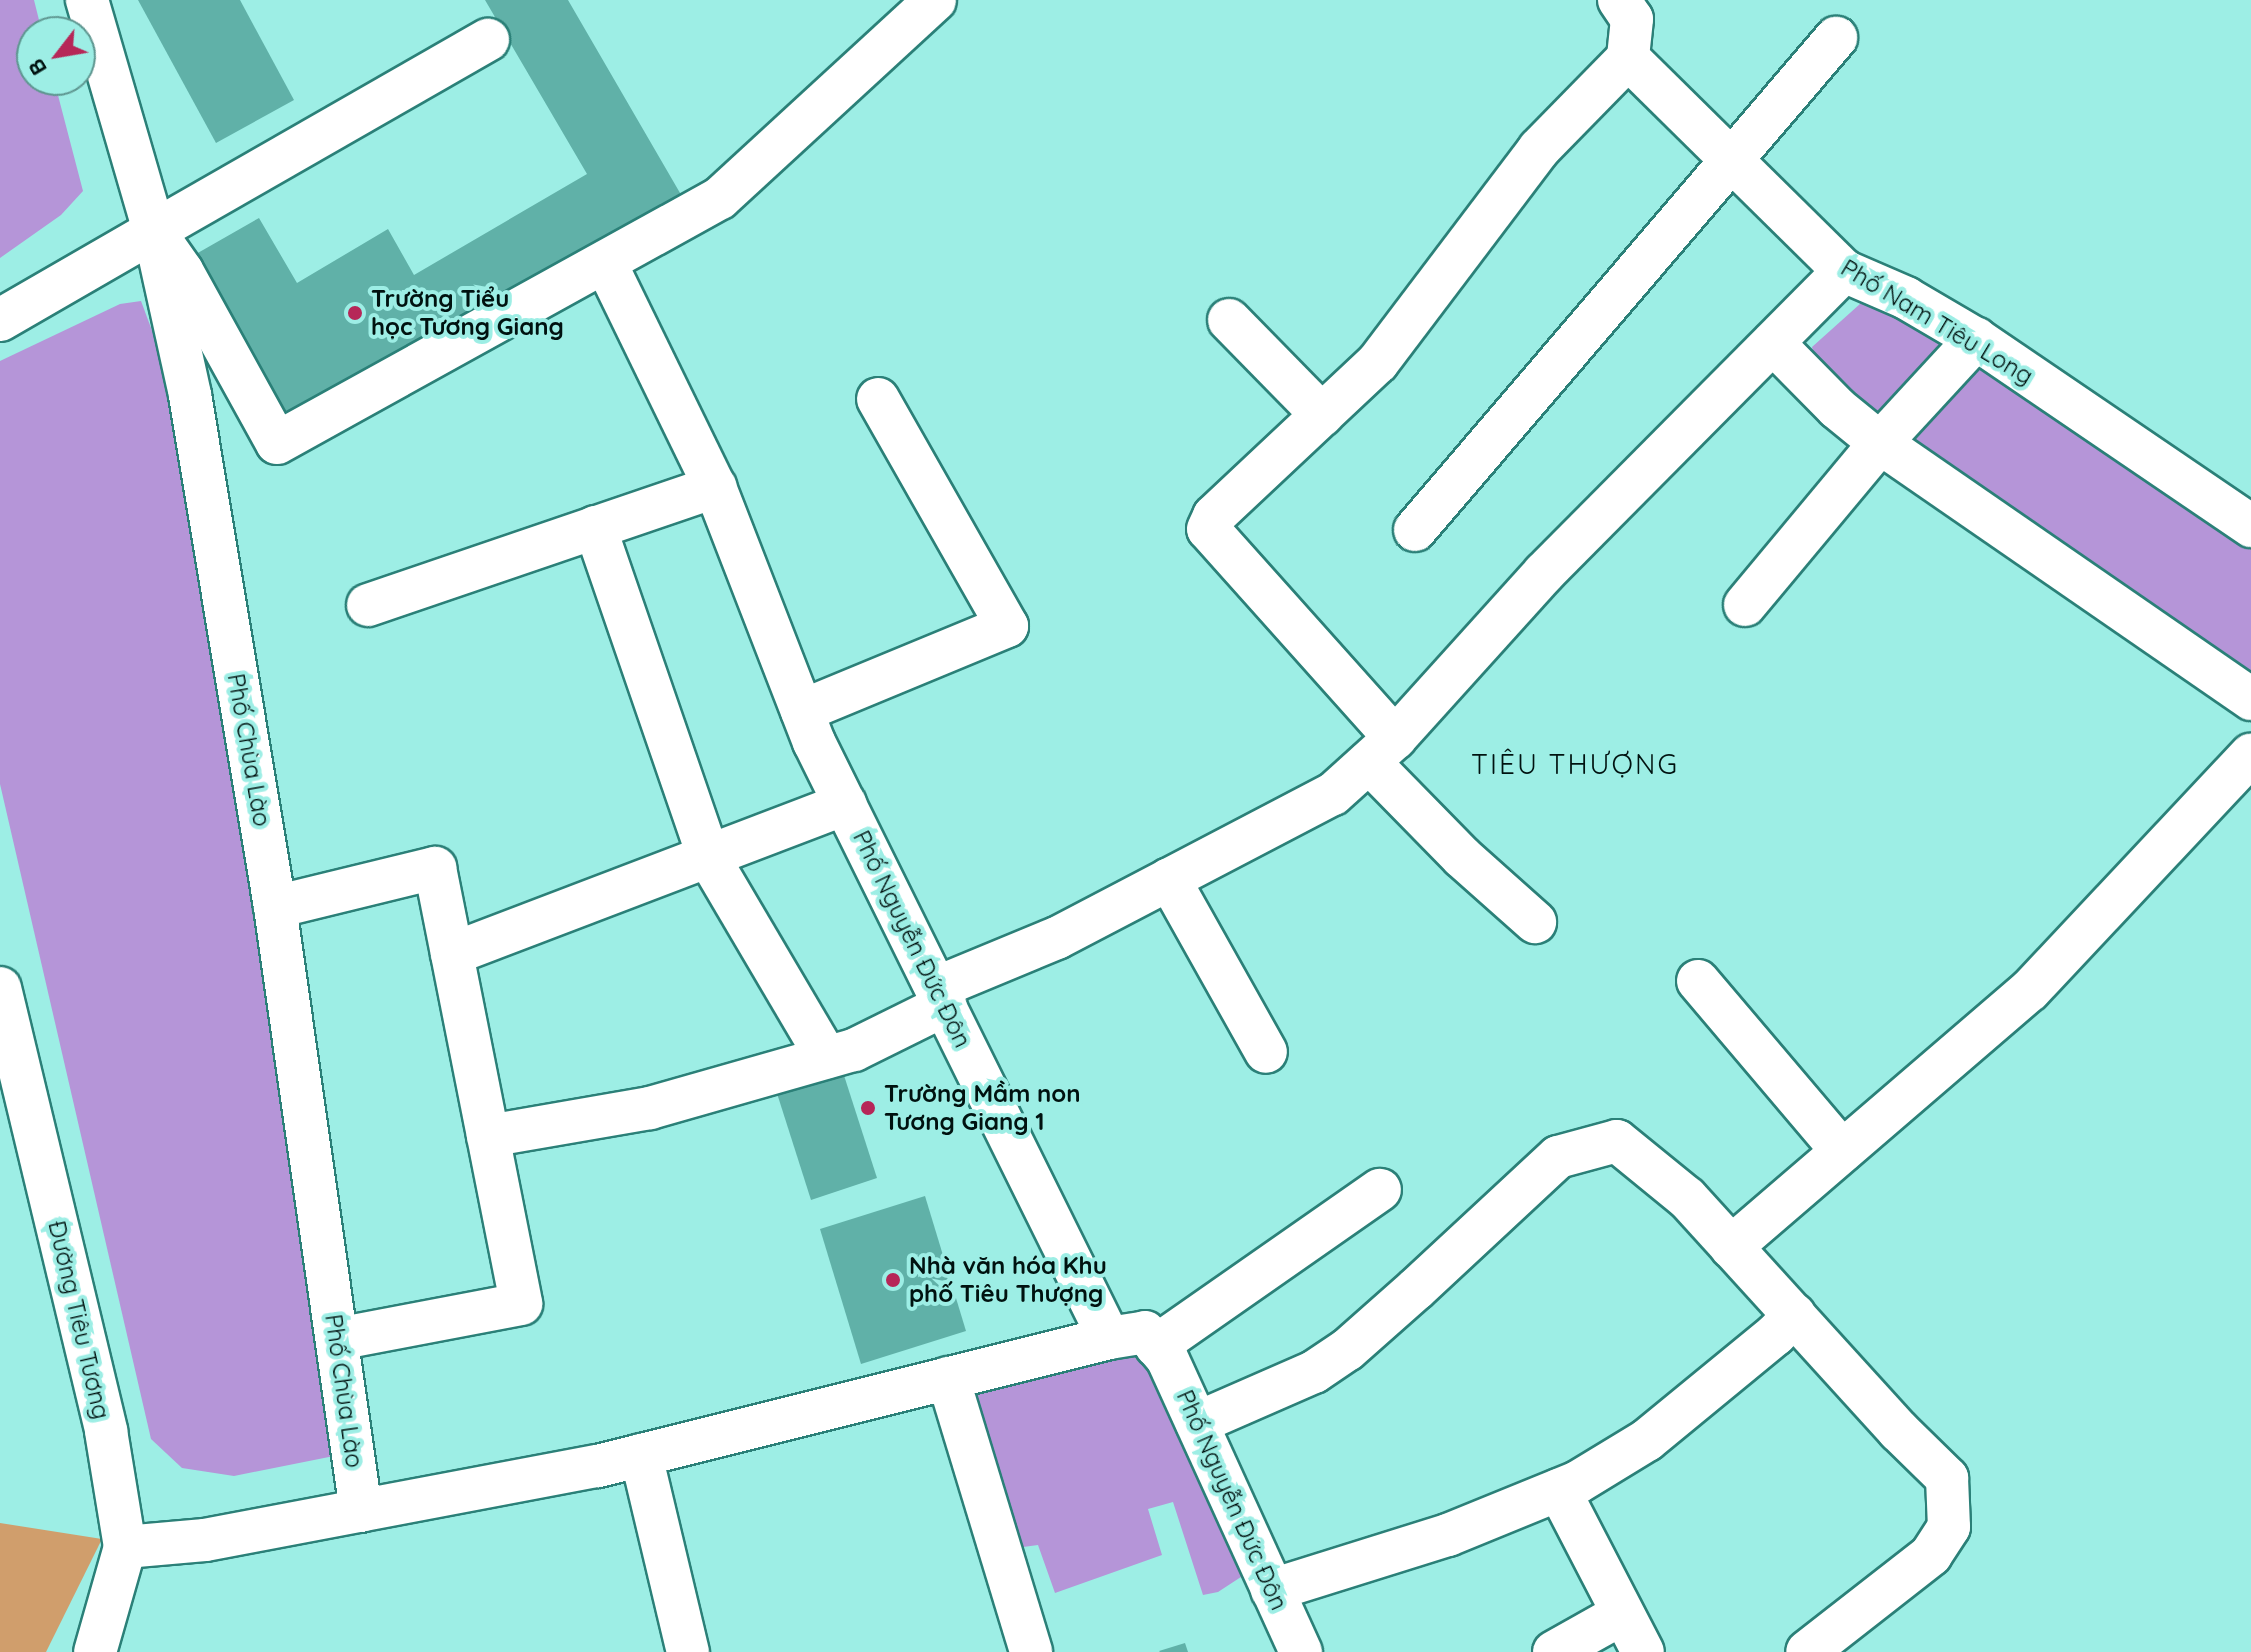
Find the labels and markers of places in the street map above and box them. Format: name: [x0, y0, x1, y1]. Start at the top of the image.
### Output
place label: Trường Tiểu học Tương Giang: [371, 285, 564, 341]
marker: Trường Tiểu học Tương Giang: [346, 304, 364, 322]
place label: Trường Mầm non Tương Giang 1: [884, 1080, 1081, 1136]
marker: Trường Mầm non Tương Giang 1: [859, 1099, 877, 1117]
place label: Nhà văn hóa Khu phố Tiêu Thượng: [909, 1252, 1107, 1308]
marker: Nhà văn hóa Khu phố Tiêu Thượng: [884, 1271, 902, 1289]

